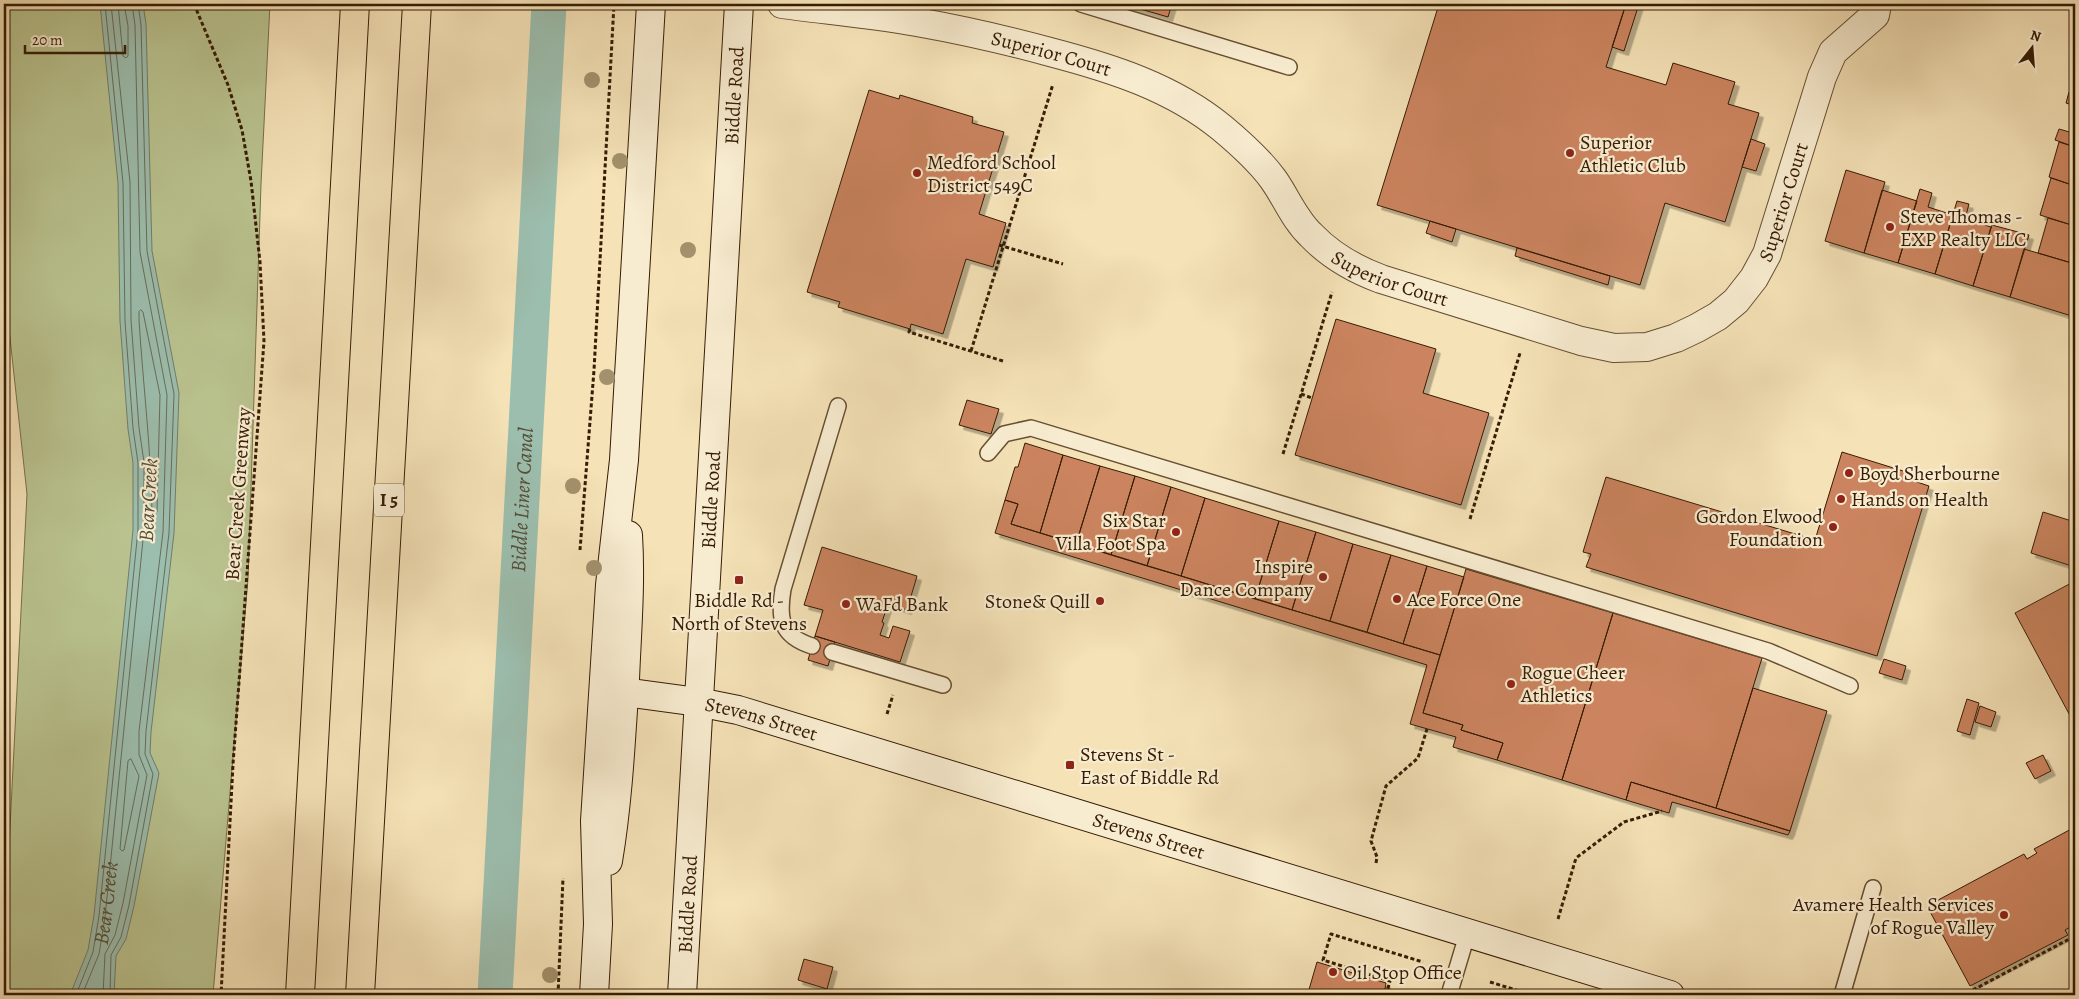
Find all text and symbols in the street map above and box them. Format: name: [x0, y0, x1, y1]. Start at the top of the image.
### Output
scale bar: [25, 22, 125, 54]
north arrow: [2006, 22, 2056, 72]
street label: Superior Court: [989, 24, 1115, 83]
text: N: [2028, 25, 2043, 47]
text: 20 m: [32, 30, 63, 50]
street label: Biddle Road: [717, 45, 750, 145]
place label: Superior Athletic Club: [1579, 129, 1686, 179]
street label: Superior Court: [1752, 139, 1814, 267]
marker: Superior Athletic Club: [1564, 147, 1576, 159]
place label: Medford School District 549C: [927, 149, 1056, 199]
marker: Medford School District 549C: [911, 167, 923, 179]
place label: Steve Thomas - EXP Realty LLC: [1900, 203, 2027, 253]
marker: Steve Thomas - EXP Realty LLC: [1884, 221, 1896, 233]
street label: Superior Court: [1326, 244, 1452, 313]
street label: Bear Creek Greenway: [218, 405, 258, 582]
water label: Biddle Liner Canal: [504, 426, 540, 573]
street label: Biddle Road: [694, 450, 727, 550]
water label: Bear Creek: [132, 458, 164, 542]
place label: Boyd Sherbourne: [1859, 460, 2000, 487]
marker: Boyd Sherbourne: [1843, 467, 1855, 479]
road number: I 5: [374, 484, 404, 516]
place label: Hands on Health: [1851, 486, 1989, 513]
marker: Hands on Health: [1835, 493, 1847, 505]
place label: Gordon Elwood Foundation: [1696, 503, 1823, 553]
place label: Six Star Villa Foot Spa: [1055, 507, 1167, 557]
marker: Gordon Elwood Foundation: [1827, 521, 1839, 533]
marker: Six Star Villa Foot Spa: [1170, 526, 1182, 538]
place label: Inspire Dance Company: [1179, 553, 1314, 603]
marker: Inspire Dance Company: [1317, 571, 1329, 583]
marker: Biddle Rd - North of Stevens: [733, 574, 745, 586]
place label: Ace Force One: [1406, 586, 1521, 613]
place label: Biddle Rd - North of Stevens: [671, 587, 807, 637]
place label: Stone& Quill: [985, 588, 1090, 615]
place label: WaFd Bank: [855, 591, 948, 618]
marker: Ace Force One: [1391, 593, 1403, 605]
marker: Stone& Quill: [1094, 595, 1106, 607]
marker: WaFd Bank: [840, 598, 852, 610]
place label: Rogue Cheer Athletics: [1520, 659, 1625, 709]
marker: Rogue Cheer Athletics: [1505, 678, 1517, 690]
street label: Stevens Street: [703, 690, 821, 747]
place label: Stevens St - East of Biddle Rd: [1080, 741, 1219, 791]
marker: Stevens St - East of Biddle Rd: [1064, 759, 1076, 771]
street label: Stevens Street: [1089, 806, 1209, 866]
street label: Biddle Road: [671, 854, 704, 954]
water label: Bear Creek: [87, 860, 125, 947]
place label: Avamere Health Services of Rogue Valley: [1792, 891, 1995, 941]
marker: Avamere Health Services of Rogue Valley: [1998, 909, 2010, 921]
place label: Oil Stop Office: [1343, 959, 1462, 986]
marker: Oil Stop Office: [1327, 966, 1339, 978]

